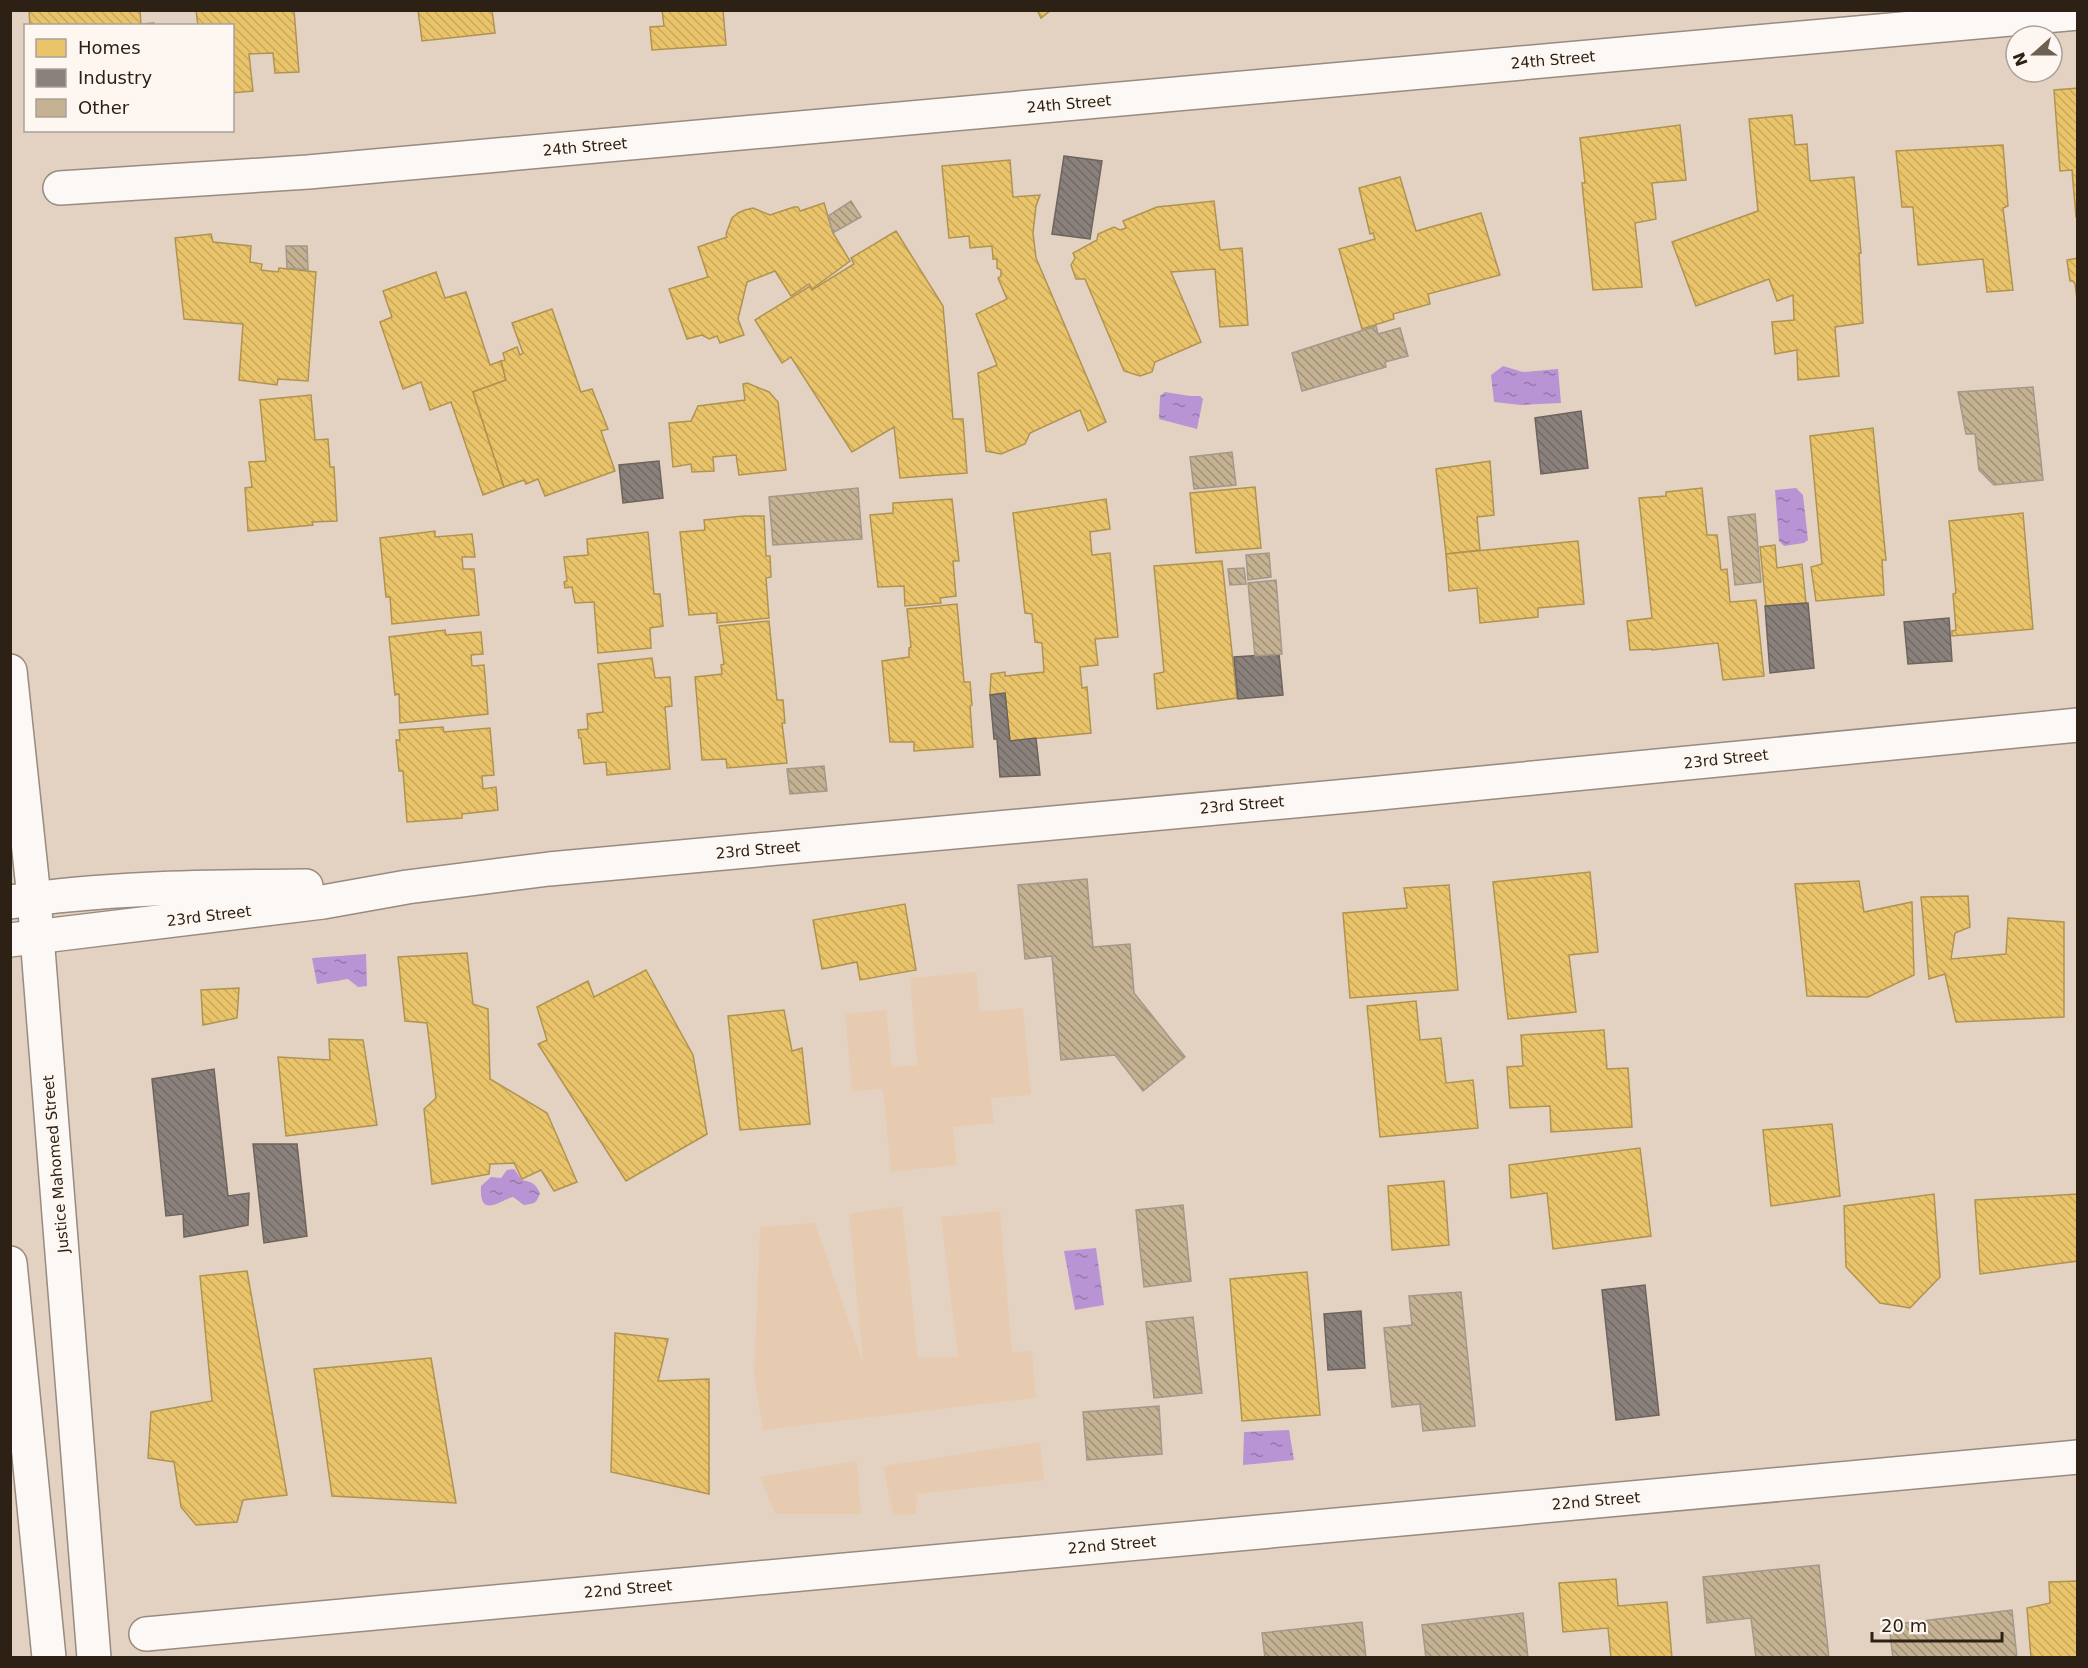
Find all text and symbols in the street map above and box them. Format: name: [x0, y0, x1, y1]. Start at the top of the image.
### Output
legend: [24, 24, 234, 132]
north arrow: [2004, 24, 2064, 84]
text: Homes: [78, 37, 141, 58]
street label: 24th Street: [1510, 47, 1596, 73]
text: N: [2009, 50, 2032, 69]
text: Industry: [78, 67, 152, 88]
street label: 24th Street: [1026, 91, 1112, 117]
text: Other: [78, 97, 130, 118]
street label: 24th Street: [542, 134, 628, 160]
street label: 23rd Street: [1683, 746, 1769, 772]
street label: 23rd Street: [1199, 792, 1285, 818]
street label: 23rd Street: [715, 837, 801, 863]
street label: 23rd Street: [166, 902, 252, 930]
street label: Justice Mahomed Street: [39, 1074, 73, 1255]
street label: 22nd Street: [1551, 1488, 1641, 1514]
street label: 22nd Street: [1067, 1532, 1157, 1558]
street label: 22nd Street: [583, 1576, 673, 1602]
scale bar: [1872, 1605, 2002, 1643]
text: 20 m: [1881, 1615, 1927, 1636]

